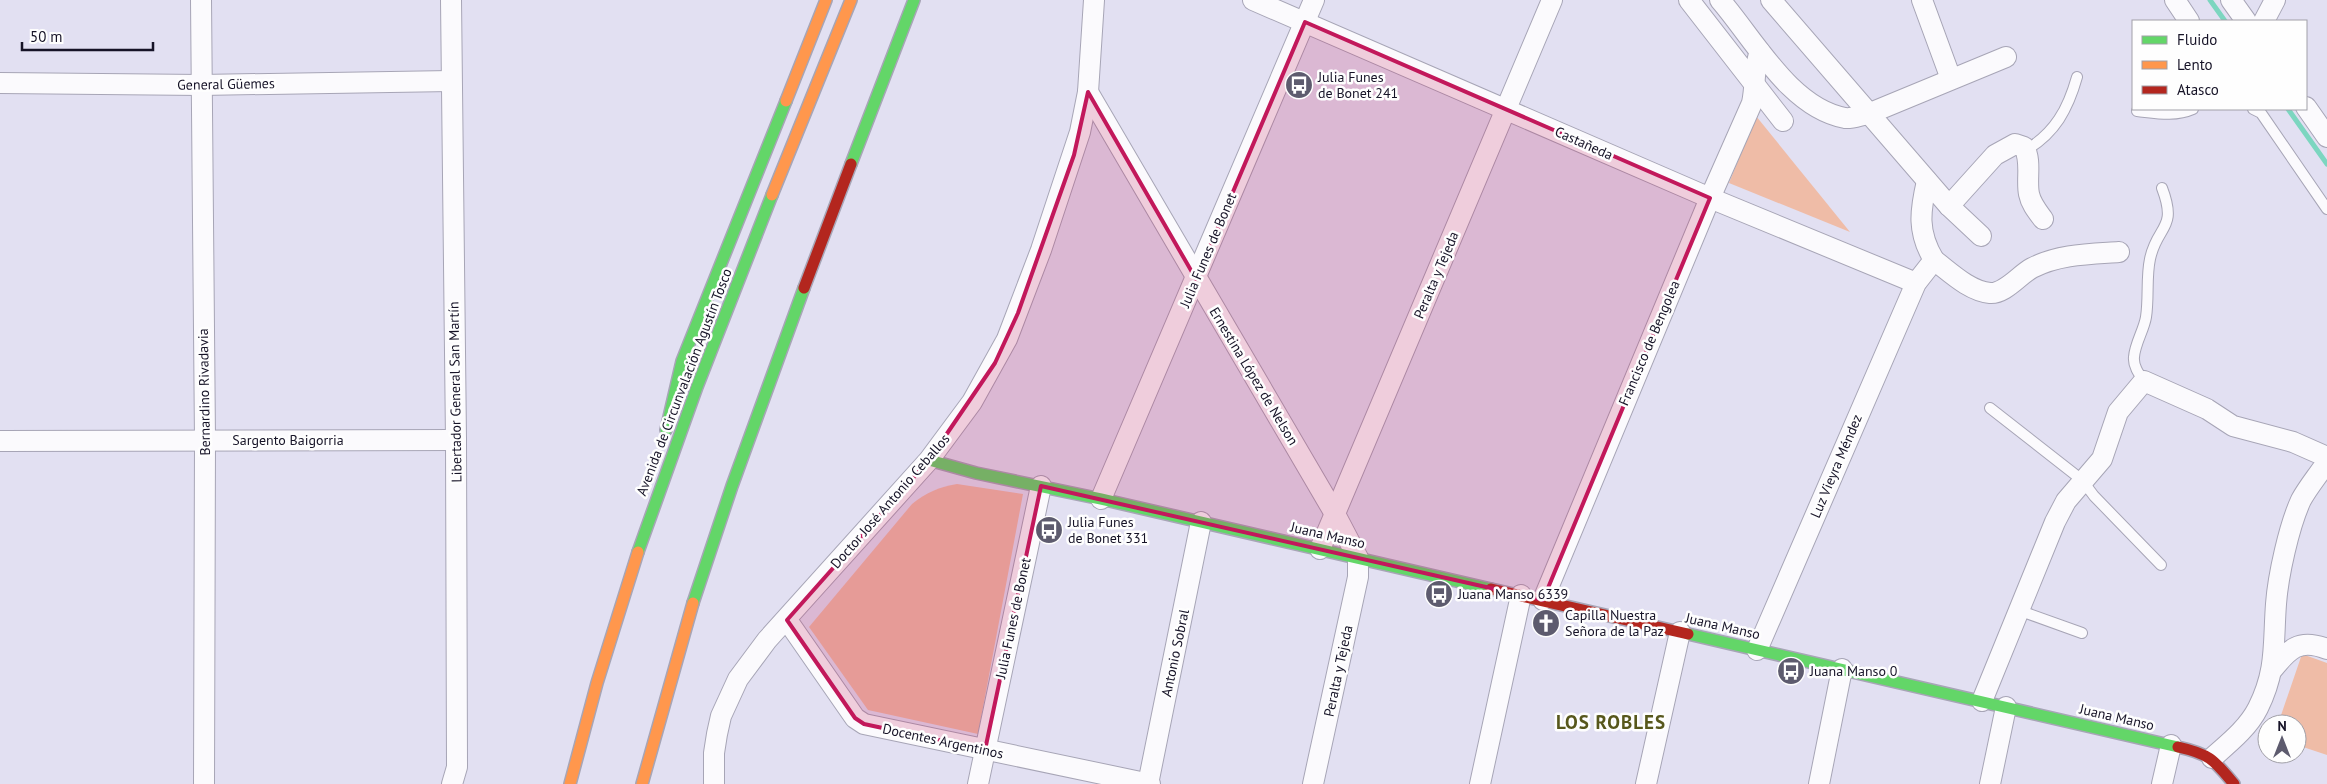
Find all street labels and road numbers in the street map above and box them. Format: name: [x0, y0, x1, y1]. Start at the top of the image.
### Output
street label: General Güemes: [177, 74, 275, 94]
street label: Castañeda: [1552, 122, 1616, 164]
street label: Julia Funes de Bonet: [1175, 190, 1240, 311]
street label: Peralta y Tejeda: [1410, 229, 1463, 321]
street label: Avenida de Circunvalación Agustín Tosco: [632, 266, 736, 498]
street label: Francisco de Bengolea: [1614, 278, 1684, 408]
street label: Libertador General San Martín: [444, 301, 466, 483]
street label: Ernestina López de Nelson: [1206, 304, 1302, 448]
street label: Bernardino Rivadavia: [194, 328, 214, 456]
street label: Luz Vieyra Méndez: [1806, 412, 1866, 520]
street label: Doctor José Antonio Ceballos: [827, 430, 954, 572]
street label: Sargento Baigorria: [232, 431, 344, 449]
street label: Juana Manso: [1288, 517, 1367, 552]
street label: Julia Funes de Bonet: [991, 556, 1035, 681]
street label: Antonio Sobral: [1157, 608, 1193, 698]
street label: Juana Manso: [1683, 608, 1762, 643]
street label: Peralta y Tejeda: [1320, 623, 1357, 718]
street label: Juana Manso: [2077, 699, 2156, 734]
street label: Docentes Argentinos: [881, 719, 1005, 763]

